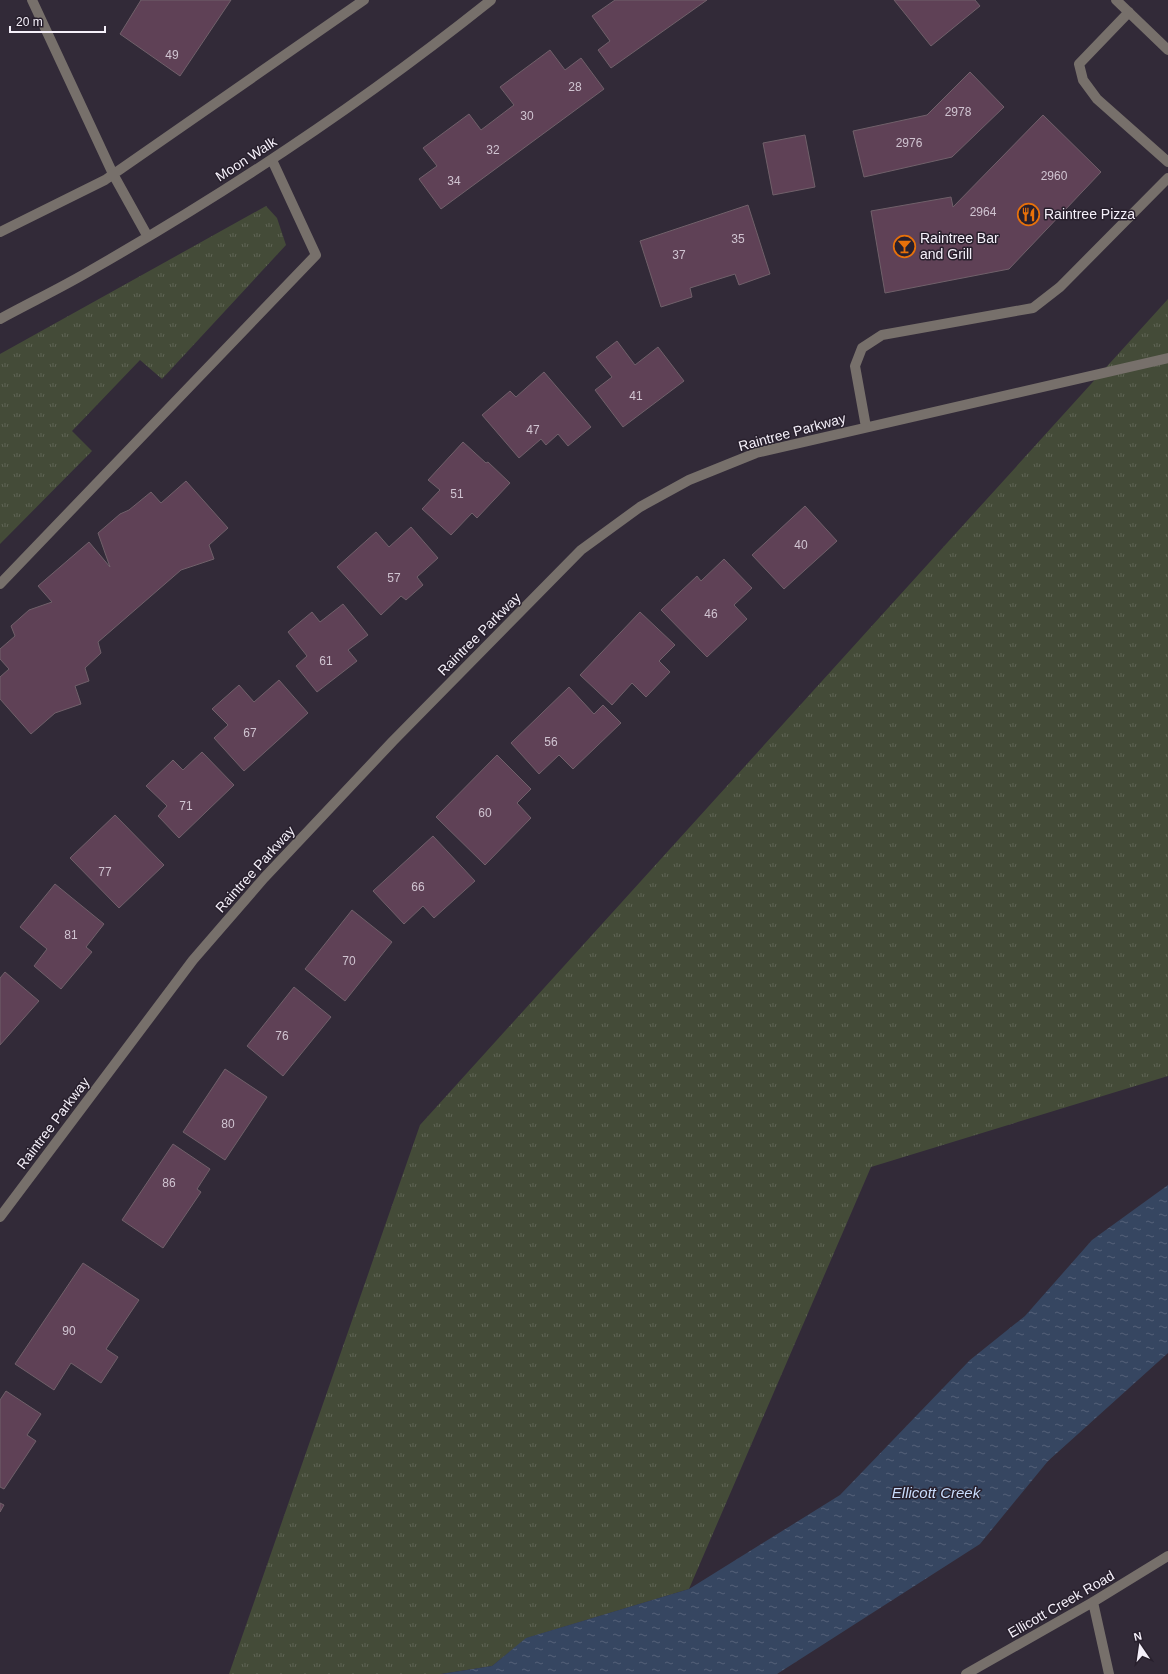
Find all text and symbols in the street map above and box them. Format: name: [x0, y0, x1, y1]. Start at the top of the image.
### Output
scale bar: [10, 8, 105, 34]
text: 20 m: [16, 15, 43, 29]
house number: 49: [165, 48, 179, 62]
house number: 28: [568, 80, 582, 94]
house number: 2978: [945, 105, 972, 119]
house number: 30: [520, 109, 534, 123]
street label: Moon Walk: [212, 133, 280, 185]
house number: 2976: [896, 136, 923, 150]
house number: 32: [486, 143, 500, 157]
house number: 2960: [1041, 169, 1068, 183]
house number: 34: [447, 174, 461, 188]
restaurant icon: Raintree Pizza: [1015, 201, 1041, 227]
house number: 2964: [970, 205, 997, 219]
place label: Raintree Pizza: [1044, 206, 1135, 222]
place label: Raintree Bar and Grill: [920, 230, 999, 262]
house number: 35: [731, 232, 745, 246]
bar icon: Raintree Bar and Grill: [891, 233, 917, 259]
house number: 37: [672, 248, 686, 262]
house number: 41: [629, 389, 643, 403]
street label: Raintree Parkway: [737, 410, 847, 454]
house number: 47: [526, 423, 540, 437]
house number: 51: [450, 487, 464, 501]
house number: 40: [794, 538, 808, 552]
house number: 57: [387, 571, 401, 585]
street label: Raintree Parkway: [434, 589, 524, 679]
house number: 46: [704, 607, 718, 621]
house number: 61: [319, 654, 333, 668]
house number: 67: [243, 726, 257, 740]
house number: 56: [544, 735, 558, 749]
house number: 71: [179, 799, 193, 813]
house number: 60: [478, 806, 492, 820]
street label: Raintree Parkway: [212, 823, 298, 915]
house number: 77: [98, 865, 112, 879]
house number: 66: [411, 880, 425, 894]
house number: 81: [64, 928, 78, 942]
house number: 70: [342, 954, 356, 968]
house number: 76: [275, 1029, 289, 1043]
street label: Raintree Parkway: [13, 1074, 93, 1172]
house number: 80: [221, 1117, 235, 1131]
house number: 86: [162, 1176, 176, 1190]
house number: 90: [62, 1324, 76, 1338]
water label: Ellicott Creek: [892, 1484, 982, 1501]
street label: Ellicott Creek Road: [1005, 1567, 1117, 1641]
north arrow: [1120, 1626, 1160, 1666]
text: N: [1133, 1630, 1143, 1643]

